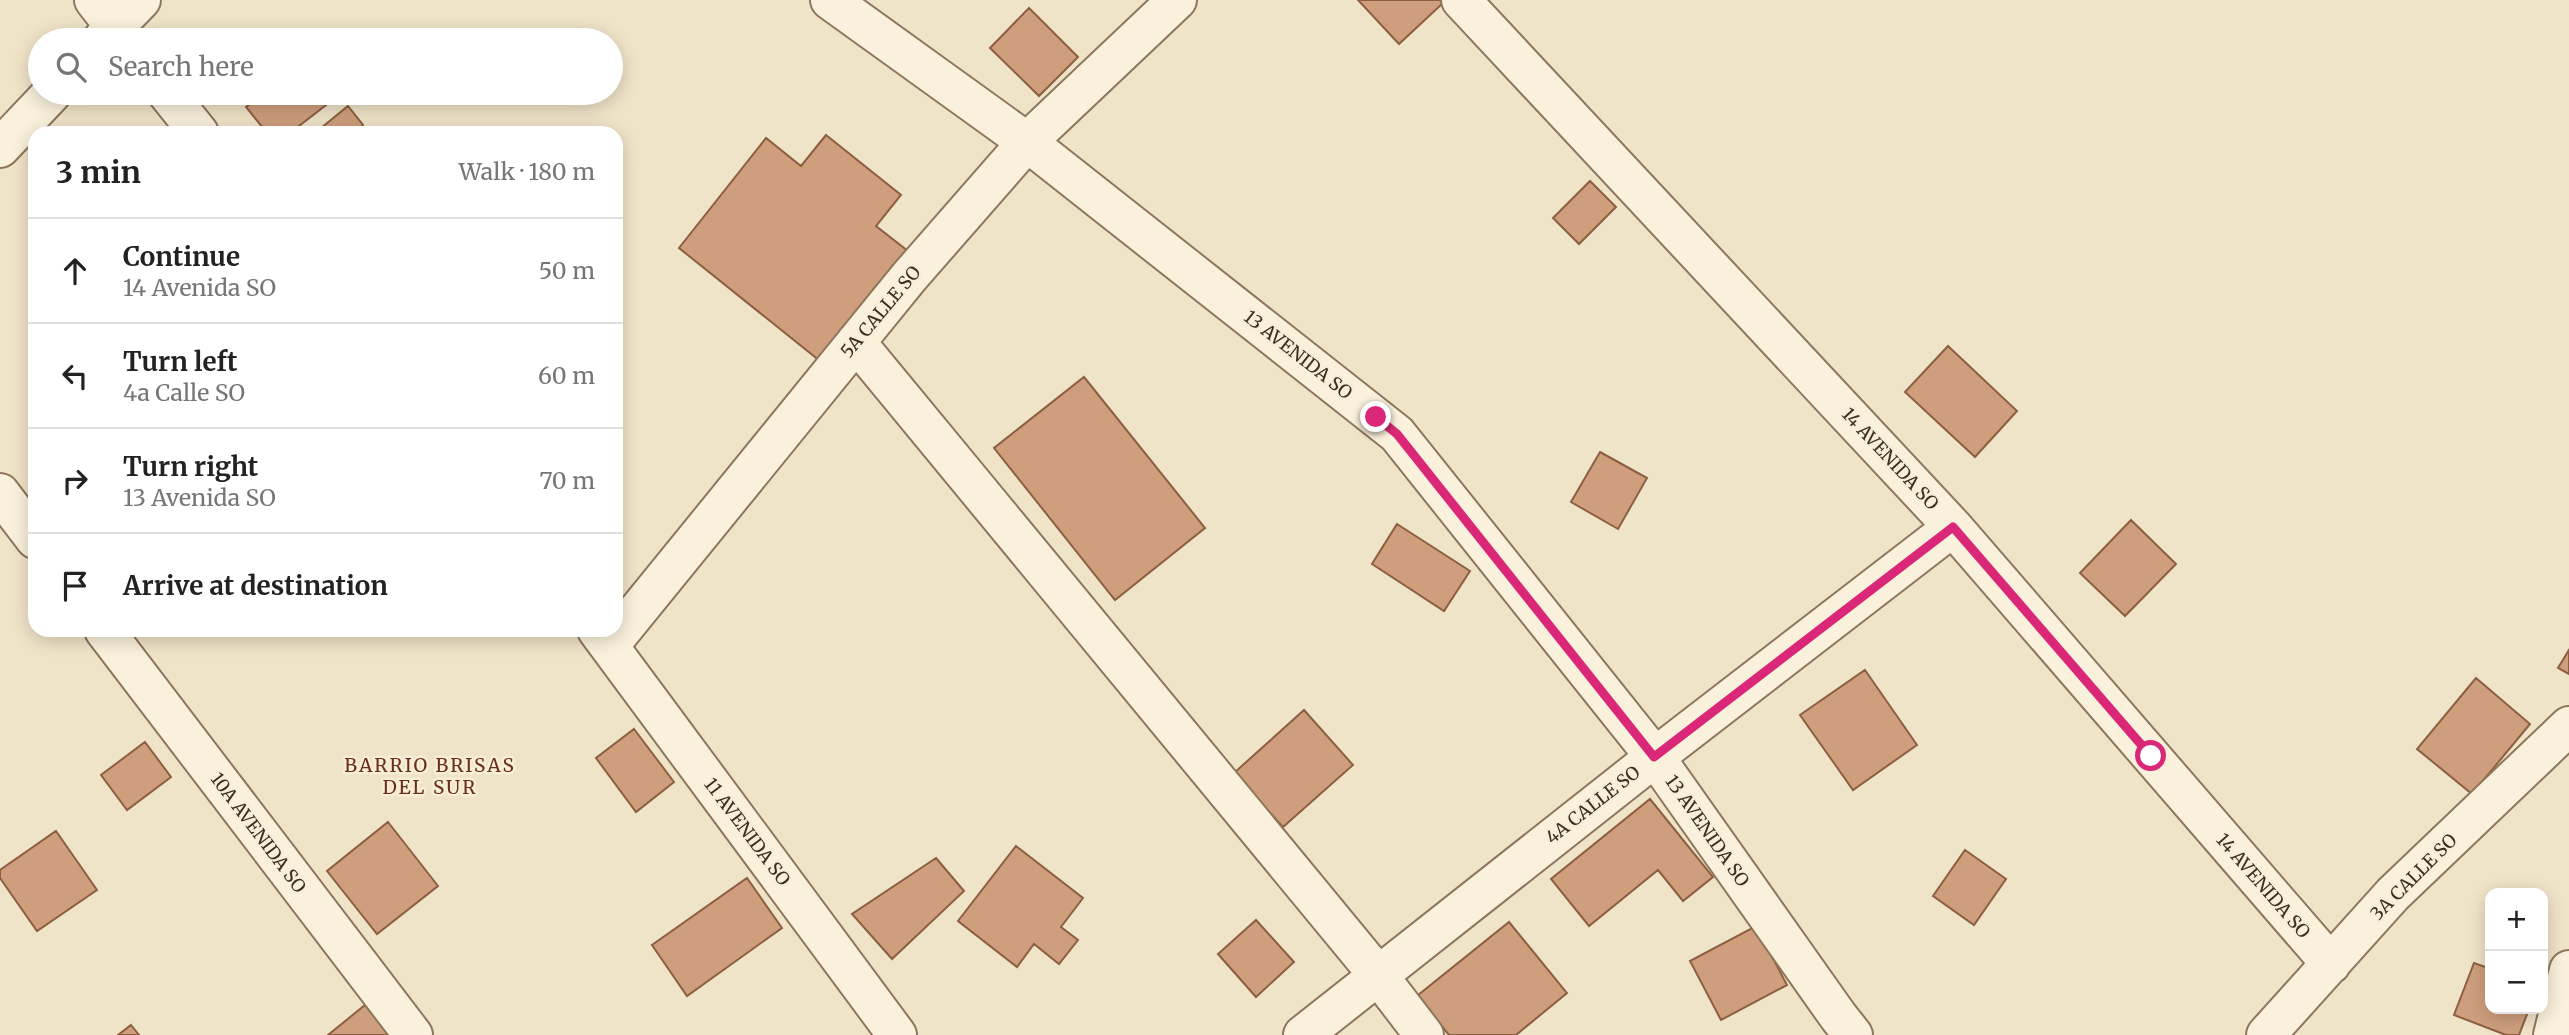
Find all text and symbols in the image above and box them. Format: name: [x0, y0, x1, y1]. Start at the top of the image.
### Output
search box: [28, 28, 623, 105]
icon: search: [52, 48, 90, 86]
text: Search here: [108, 50, 254, 83]
text: 3 min: [56, 153, 141, 191]
text: Walk · 180 m: [459, 157, 595, 186]
text: Continue: [123, 240, 240, 273]
icon: ahead: [56, 252, 94, 290]
text: 50 m: [539, 256, 595, 285]
street label: 5A CALLE SO: [836, 261, 926, 362]
text: 14 Avenida SO: [123, 273, 276, 302]
street label: 13 AVENIDA SO: [1239, 305, 1357, 404]
text: Turn left: [123, 345, 237, 378]
icon: left: [56, 357, 94, 395]
text: 60 m: [538, 361, 595, 390]
text: 4a Calle SO: [123, 378, 245, 407]
route end: [1360, 401, 1391, 432]
street label: 14 AVENIDA SO: [1837, 403, 1944, 515]
text: Turn right: [123, 450, 258, 483]
icon: right: [56, 462, 94, 500]
text: 70 m: [539, 466, 595, 495]
text: 13 Avenida SO: [123, 483, 276, 512]
icon: arrive: [56, 567, 94, 605]
text: Arrive at destination: [123, 569, 388, 602]
route start: [2135, 740, 2166, 771]
district label: BARRIO BRISAS DEL SUR: [344, 753, 516, 799]
street label: 4A CALLE SO: [1541, 761, 1645, 849]
street label: 10A AVENIDA SO: [206, 768, 311, 897]
street label: 13 AVENIDA SO: [1660, 770, 1755, 891]
street label: 11 AVENIDA SO: [699, 773, 795, 890]
street label: 14 AVENIDA SO: [2212, 828, 2315, 943]
street label: 3A CALLE SO: [2366, 829, 2462, 925]
map controls: [2485, 888, 2548, 1014]
button: +: [2485, 888, 2548, 951]
button: −: [2485, 951, 2548, 1014]

